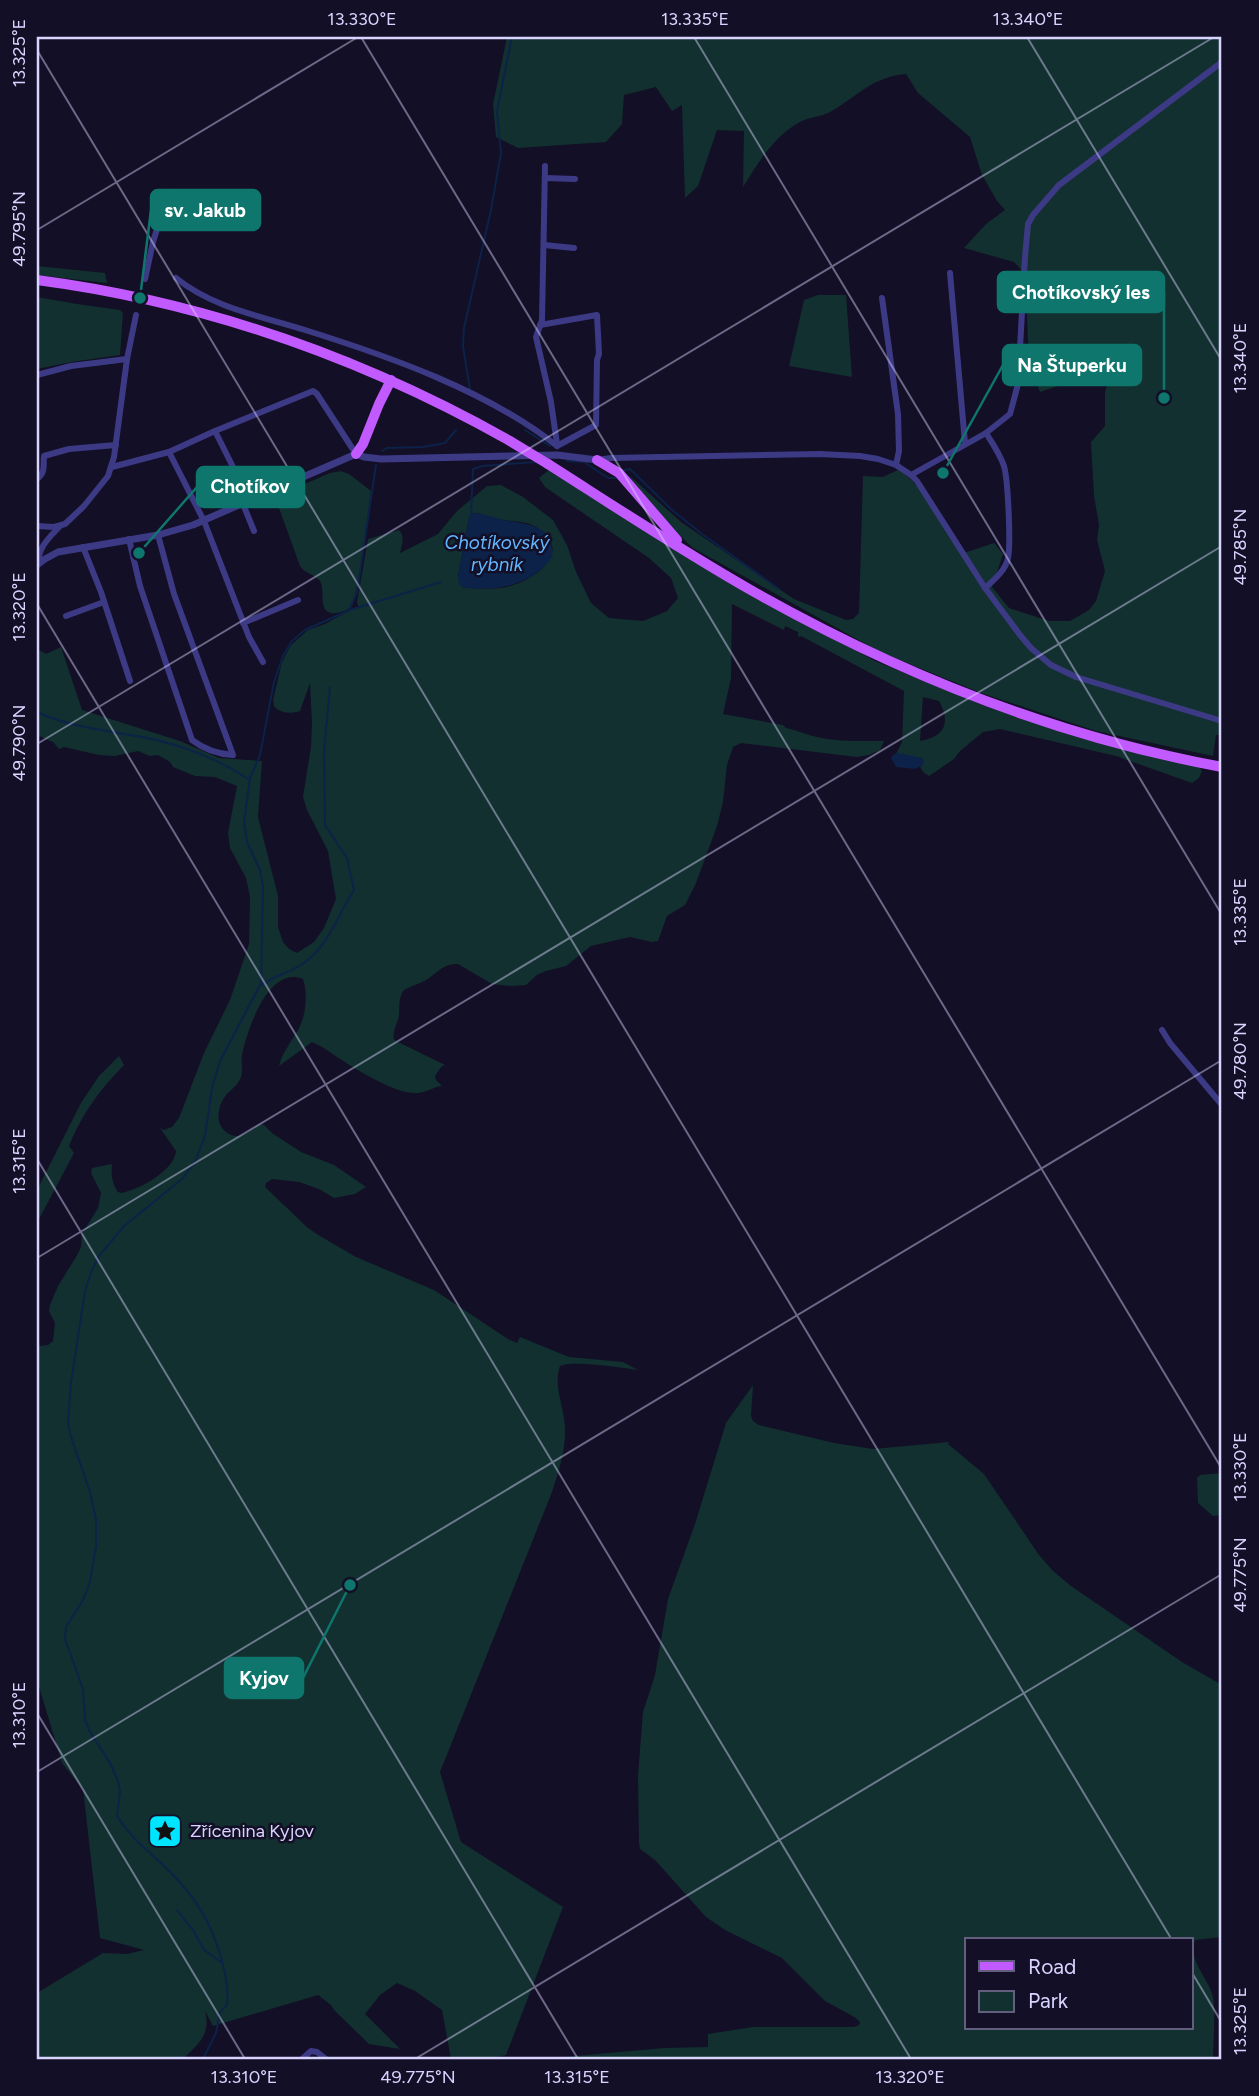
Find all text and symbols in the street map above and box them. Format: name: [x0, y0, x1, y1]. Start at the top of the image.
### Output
text: 13.330°E: [327, 8, 397, 30]
text: 13.335°E: [661, 8, 729, 30]
text: 13.340°E: [993, 8, 1063, 30]
text: 13.325°E: [8, 19, 30, 87]
callout: sv. Jakub: [151, 190, 260, 230]
text: 49.795°N: [8, 191, 30, 267]
text: sv. Jakub: [164, 199, 246, 222]
callout: Chotíkovský les: [998, 272, 1164, 312]
text: Chotíkovský les: [1012, 281, 1150, 304]
text: 13.340°E: [1229, 323, 1251, 393]
callout: Na Štuperku: [1003, 345, 1141, 385]
text: Na Štuperku: [1017, 354, 1127, 377]
callout: Chotíkov: [197, 467, 304, 507]
text: Chotíkov: [210, 475, 290, 498]
text: 49.785°N: [1229, 509, 1251, 585]
water label: Chotíkovský rybník: [445, 531, 551, 576]
text: 13.320°E: [8, 572, 30, 642]
text: 49.790°N: [8, 704, 30, 782]
text: 13.335°E: [1229, 878, 1251, 946]
text: 49.780°N: [1229, 1022, 1251, 1100]
text: 13.315°E: [8, 1128, 30, 1194]
text: 13.330°E: [1229, 1432, 1251, 1502]
text: 49.775°N: [1229, 1537, 1251, 1613]
callout: Kyjov: [225, 1658, 303, 1698]
text: Kyjov: [239, 1667, 289, 1690]
text: 13.310°E: [8, 1681, 30, 1749]
place icon: Zřícenina Kyjov: [146, 1812, 184, 1850]
place label: Zřícenina Kyjov: [190, 1820, 315, 1842]
legend: [965, 1938, 1192, 2030]
text: Road: [1028, 1954, 1076, 1979]
text: 13.325°E: [1229, 1987, 1251, 2055]
text: Park: [1028, 1988, 1069, 2013]
text: 13.310°E: [210, 2066, 278, 2088]
text: 49.775°N: [380, 2066, 456, 2088]
text: 13.315°E: [544, 2066, 610, 2088]
text: 13.320°E: [875, 2066, 945, 2088]

